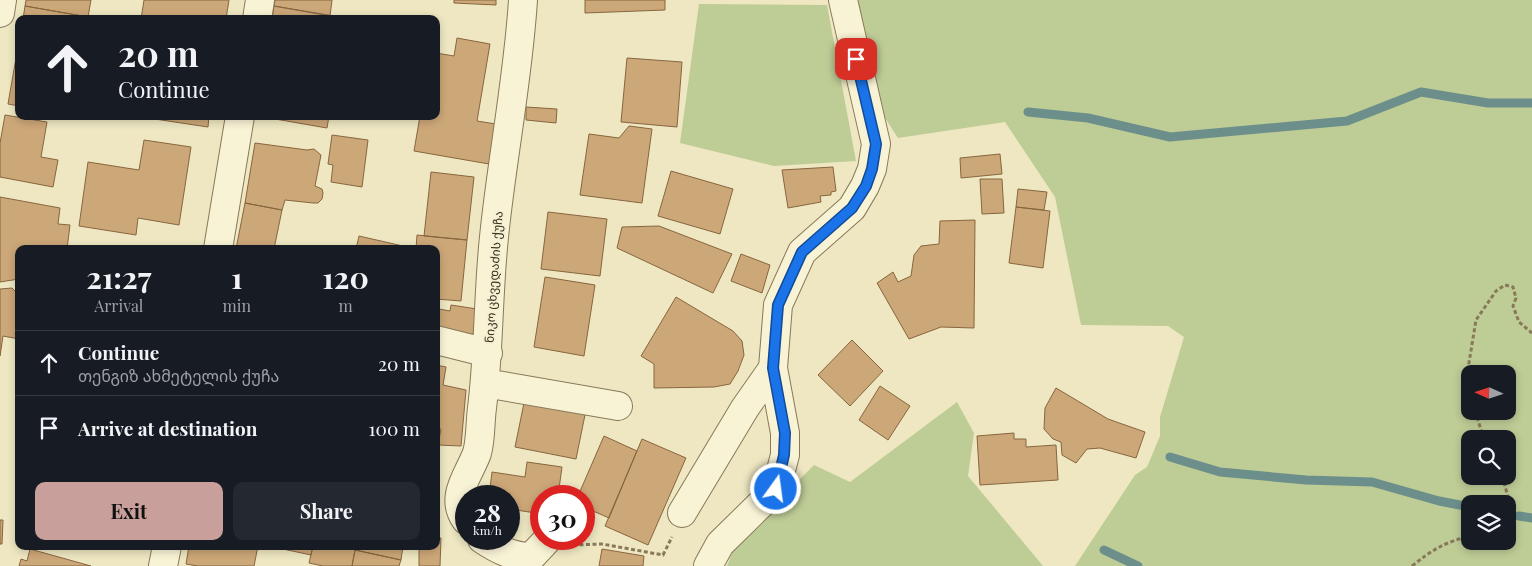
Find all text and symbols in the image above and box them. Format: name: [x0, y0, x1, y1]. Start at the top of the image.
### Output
text: 20 m: [118, 29, 199, 76]
icon: ahead: [35, 35, 100, 100]
pin: [835, 38, 877, 80]
icon: arrive: [842, 45, 870, 73]
text: Continue: [118, 74, 210, 104]
street label: ნიკო ცხვედაძის ქუჩა: [480, 211, 507, 344]
text: 21:27: [86, 257, 151, 297]
text: 1: [231, 257, 243, 297]
text: 120: [322, 257, 369, 297]
text: Arrival: [94, 295, 143, 316]
text: min: [223, 295, 251, 316]
text: m: [338, 295, 353, 316]
text: Continue: [78, 339, 159, 365]
icon: ahead: [35, 349, 63, 377]
text: 20 m: [378, 350, 420, 376]
text: თენგიზ ახმეტელის ქუჩა: [78, 365, 279, 386]
north arrow: [1461, 365, 1516, 420]
map controls: [1461, 365, 1516, 550]
icon: arrive: [35, 414, 63, 442]
text: Arrive at destination: [78, 415, 258, 441]
text: 100 m: [369, 415, 420, 441]
button: search: [1461, 430, 1516, 485]
position arrow: [749, 462, 801, 514]
button: Exit: [35, 482, 223, 540]
button: Share: [233, 482, 420, 540]
speed limit sign: 30: [530, 485, 595, 550]
text: 28: [474, 495, 501, 528]
button: layers: [1461, 495, 1516, 550]
text: km/h: [473, 522, 502, 538]

